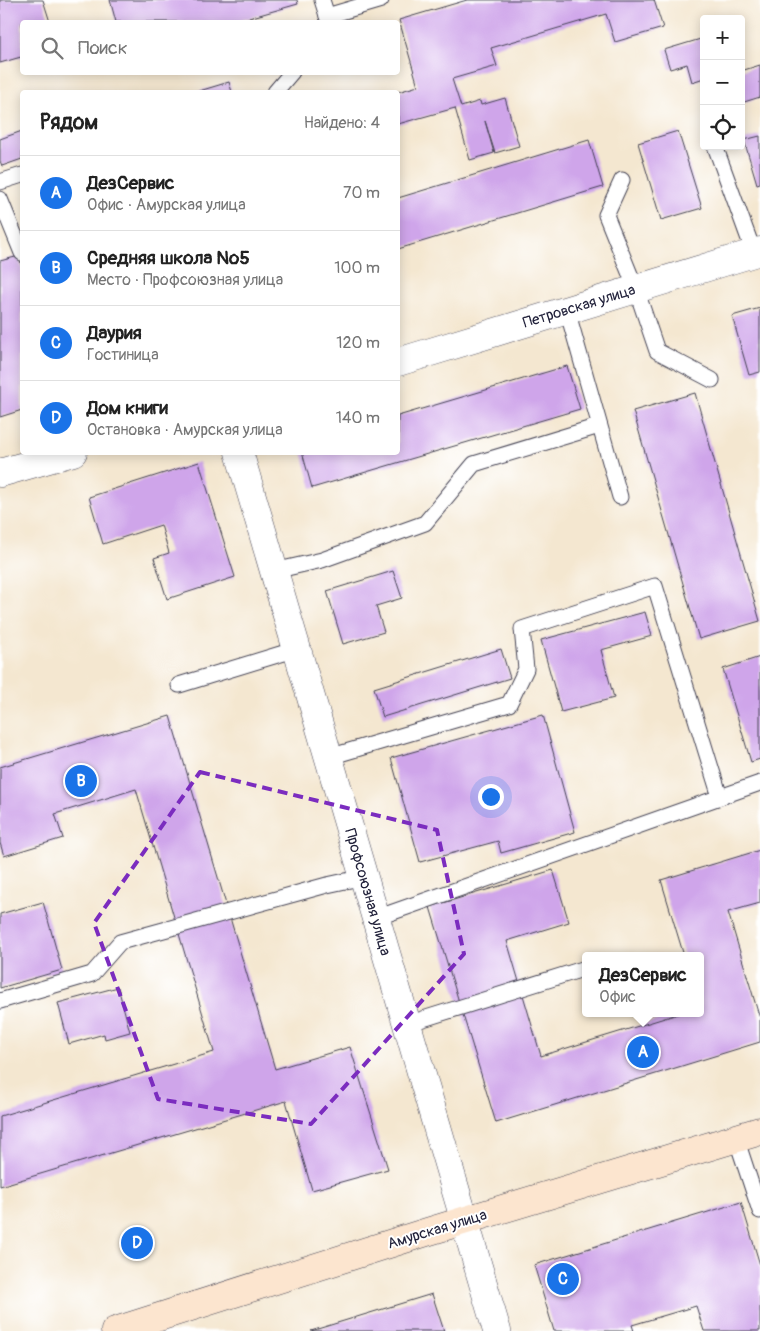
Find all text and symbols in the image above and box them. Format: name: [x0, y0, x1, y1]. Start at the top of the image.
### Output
map controls: [700, 15, 745, 150]
button: +: [700, 15, 745, 60]
search box: [20, 20, 400, 75]
icon: search: [38, 34, 66, 62]
text: Поиск: [78, 36, 128, 60]
button: −: [700, 60, 745, 105]
button: locate: [700, 105, 745, 150]
text: Рядом: [40, 109, 98, 136]
text: Найдено: 4: [304, 113, 380, 133]
text: ДезСервис: [87, 171, 174, 195]
text: A: [51, 183, 61, 203]
text: 70 m: [343, 183, 380, 203]
text: Офис · Амурская улица: [87, 195, 246, 215]
text: Средняя школа №5: [87, 246, 250, 270]
text: B: [51, 258, 61, 278]
text: 100 m: [334, 258, 380, 278]
text: Место · Профсоюзная улица: [87, 270, 283, 290]
street label: Петровская улица: [521, 280, 638, 333]
text: Даурия: [87, 321, 142, 345]
text: C: [51, 333, 61, 353]
text: 120 m: [336, 333, 380, 353]
text: Гостиница: [87, 345, 159, 365]
text: Дом книги: [87, 396, 168, 420]
text: D: [51, 408, 61, 428]
text: 140 m: [336, 408, 380, 428]
text: Остановка · Амурская улица: [87, 420, 283, 440]
pin: B: [65, 762, 97, 800]
your location: [478, 784, 504, 810]
street label: Профсоюзная улица: [340, 826, 395, 958]
popup: [582, 952, 704, 1017]
text: ДезСервис: [599, 963, 687, 987]
text: Офис: [599, 987, 636, 1007]
pin: A: [627, 1033, 659, 1071]
street label: Амурская улица: [385, 1205, 489, 1254]
pin: D: [121, 1224, 153, 1262]
pin: C: [547, 1260, 579, 1298]

